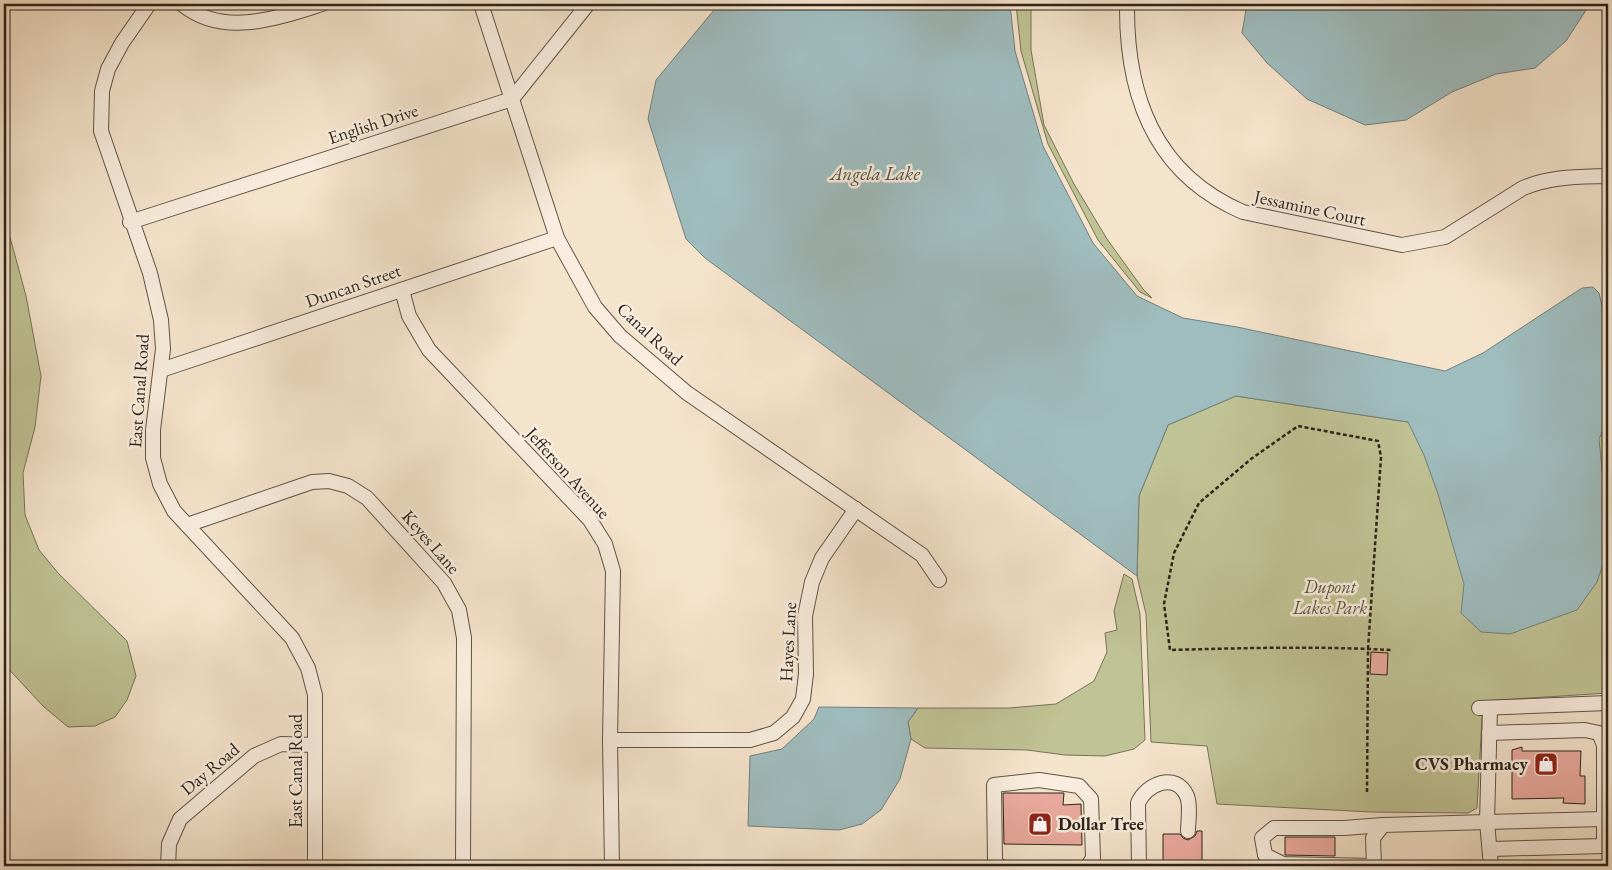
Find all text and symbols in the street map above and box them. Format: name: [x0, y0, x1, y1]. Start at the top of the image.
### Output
street label: English Drive: [325, 98, 421, 149]
water label: Angela Lake: [828, 161, 920, 186]
street label: Jessamine Court: [1250, 184, 1368, 231]
street label: Duncan Street: [302, 258, 404, 313]
street label: Canal Road: [612, 297, 689, 371]
street label: East Canal Road: [123, 332, 154, 449]
street label: Jefferson Avenue: [520, 421, 616, 523]
street label: Keyes Lane: [397, 505, 465, 578]
park label: Dupont Lakes Park: [1292, 575, 1367, 619]
street label: Hayes Lane: [774, 602, 801, 682]
street label: East Canal Road: [284, 713, 307, 828]
street label: Day Road: [176, 737, 244, 800]
shop icon: CVS Pharmacy: [1533, 751, 1559, 777]
place label: CVS Pharmacy: [1415, 752, 1528, 775]
shop icon: Dollar Tree: [1027, 811, 1053, 837]
place label: Dollar Tree: [1058, 812, 1145, 835]

